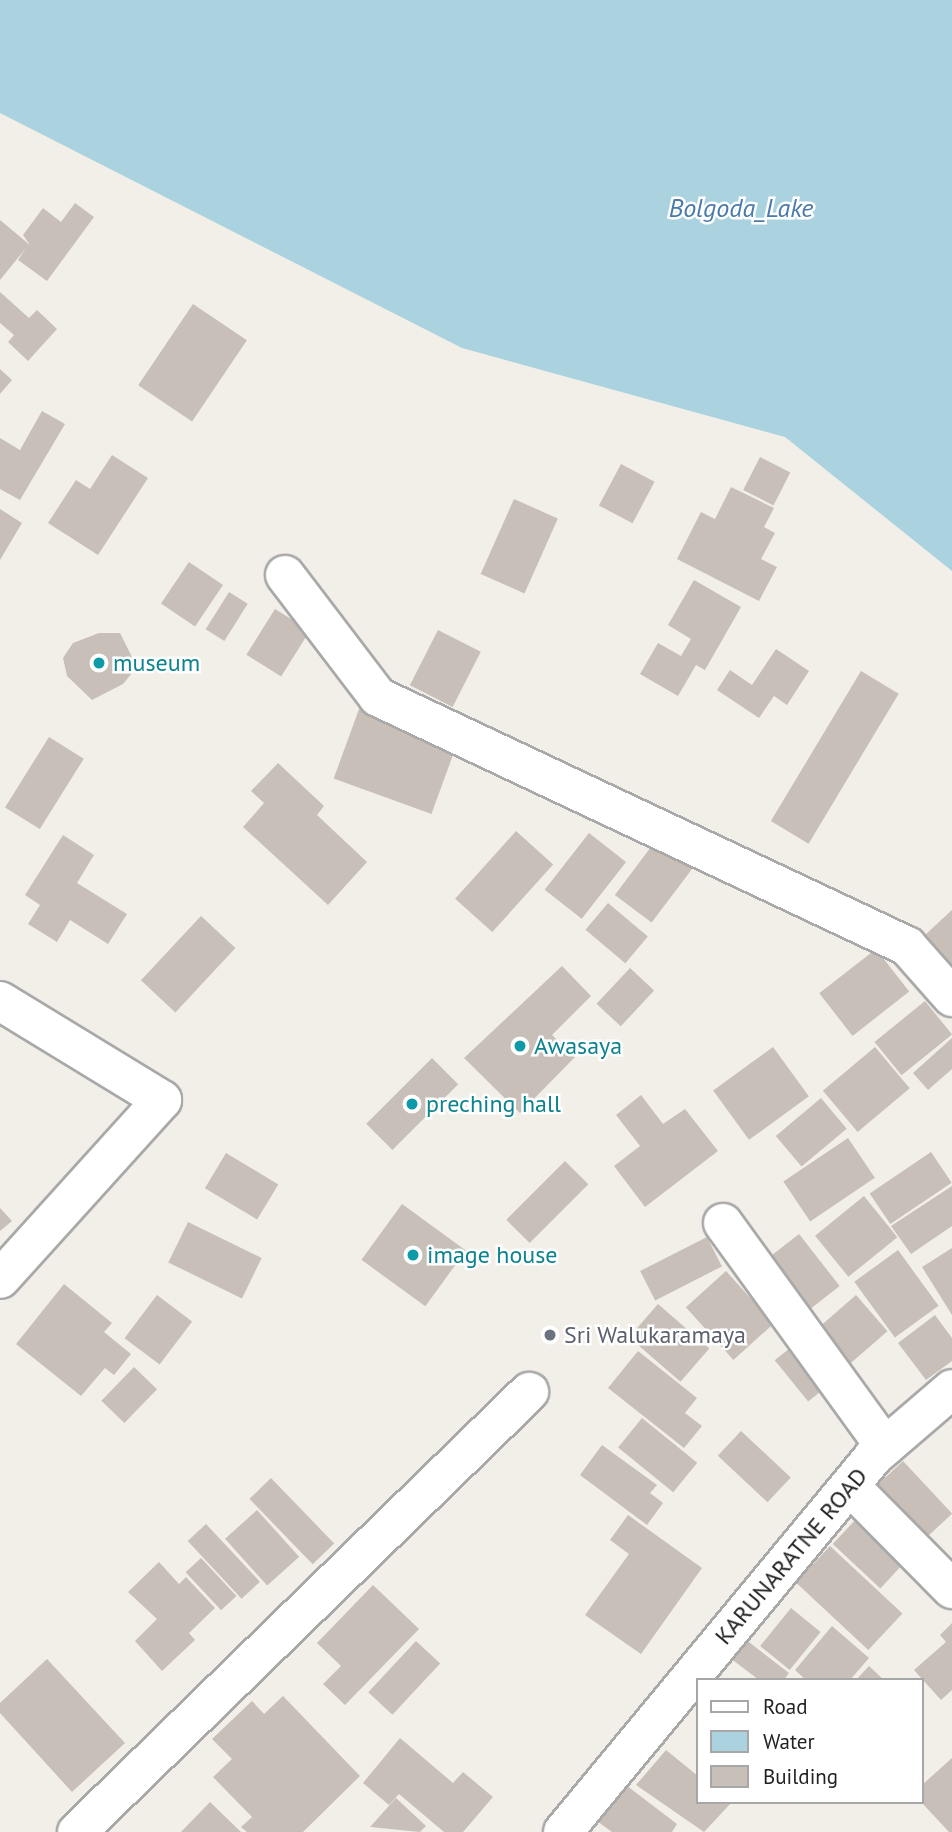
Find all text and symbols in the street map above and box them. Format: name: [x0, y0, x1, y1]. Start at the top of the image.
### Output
water label: Bolgoda_Lake: [669, 192, 813, 224]
place label: museum: [113, 649, 200, 677]
marker: museum: [91, 655, 107, 671]
place label: Awasaya: [534, 1032, 622, 1060]
marker: Awasaya: [512, 1038, 528, 1054]
place label: preching hall: [426, 1090, 561, 1118]
marker: preching hall: [404, 1096, 420, 1112]
place label: image house: [427, 1241, 558, 1269]
marker: image house: [405, 1247, 421, 1263]
place label: Sri Walukaramaya: [564, 1321, 746, 1349]
marker: Sri Walukaramaya: [542, 1327, 558, 1343]
street label: KARUNARATNE ROAD: [709, 1462, 873, 1650]
legend: [696, 1678, 924, 1804]
text: Road: [763, 1693, 807, 1720]
text: Water: [763, 1728, 815, 1755]
text: Building: [763, 1763, 838, 1790]

